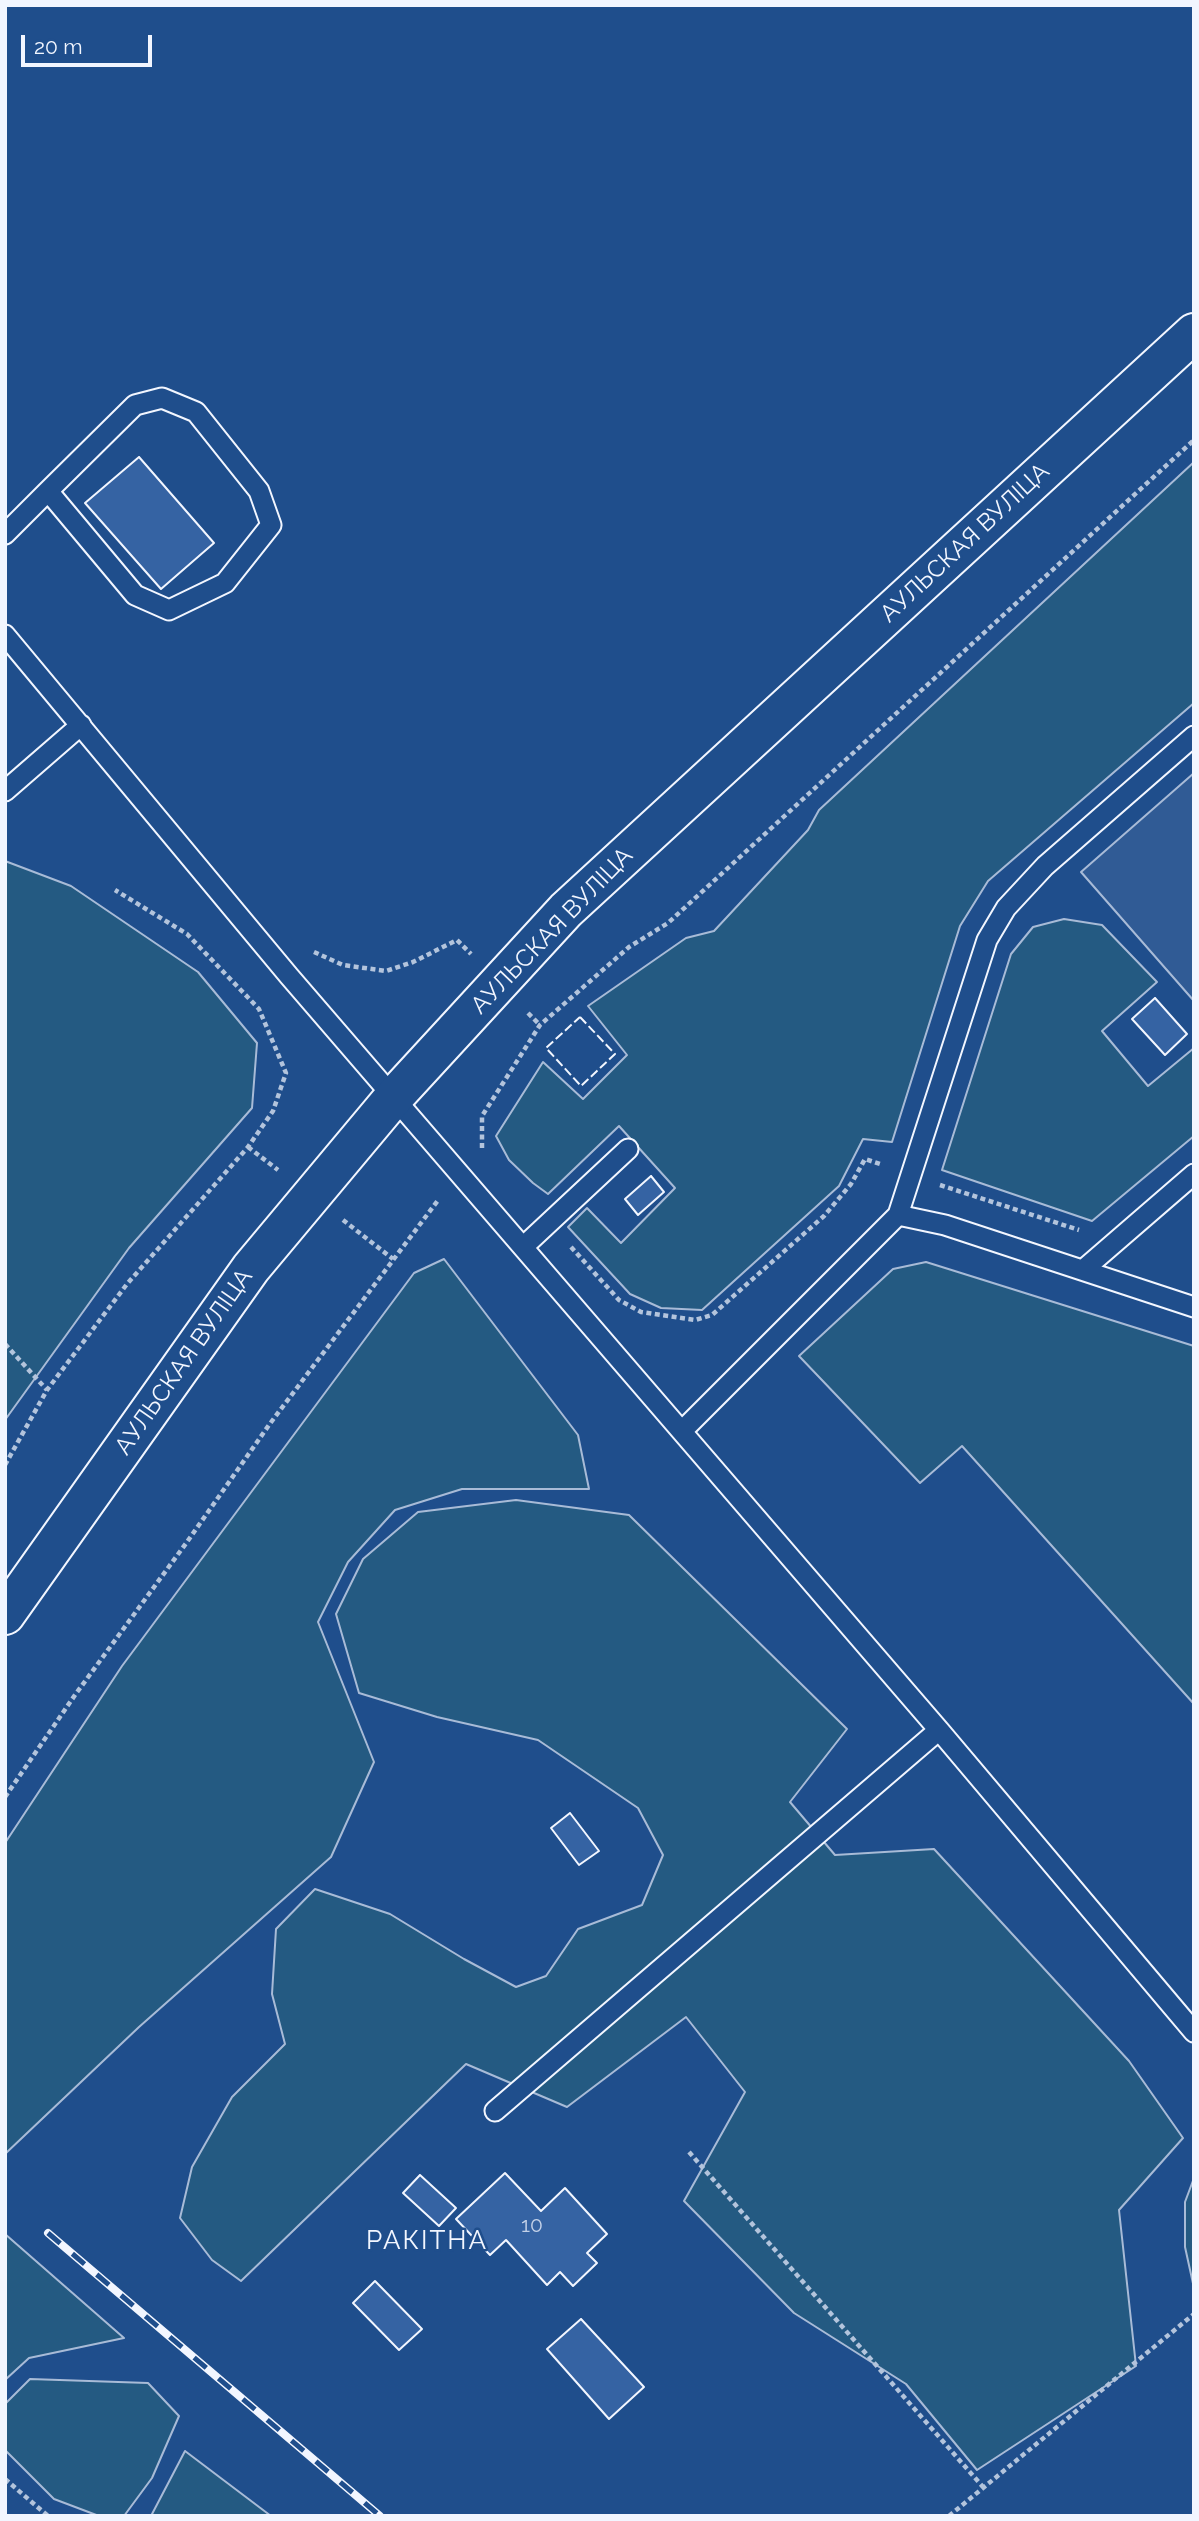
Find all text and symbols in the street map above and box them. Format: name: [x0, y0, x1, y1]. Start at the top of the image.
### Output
scale bar: [24, 21, 156, 65]
text: 20 m: [34, 34, 82, 59]
street label: АУЛЬСКАЯ ВУЛІЦА: [875, 457, 1055, 629]
street label: АУЛЬСКАЯ ВУЛІЦА: [465, 842, 639, 1020]
street label: АУЛЬСКАЯ ВУЛІЦА: [109, 1263, 259, 1461]
house number: 10: [521, 2213, 543, 2239]
district label: РАКІТНА: [367, 2225, 487, 2257]

